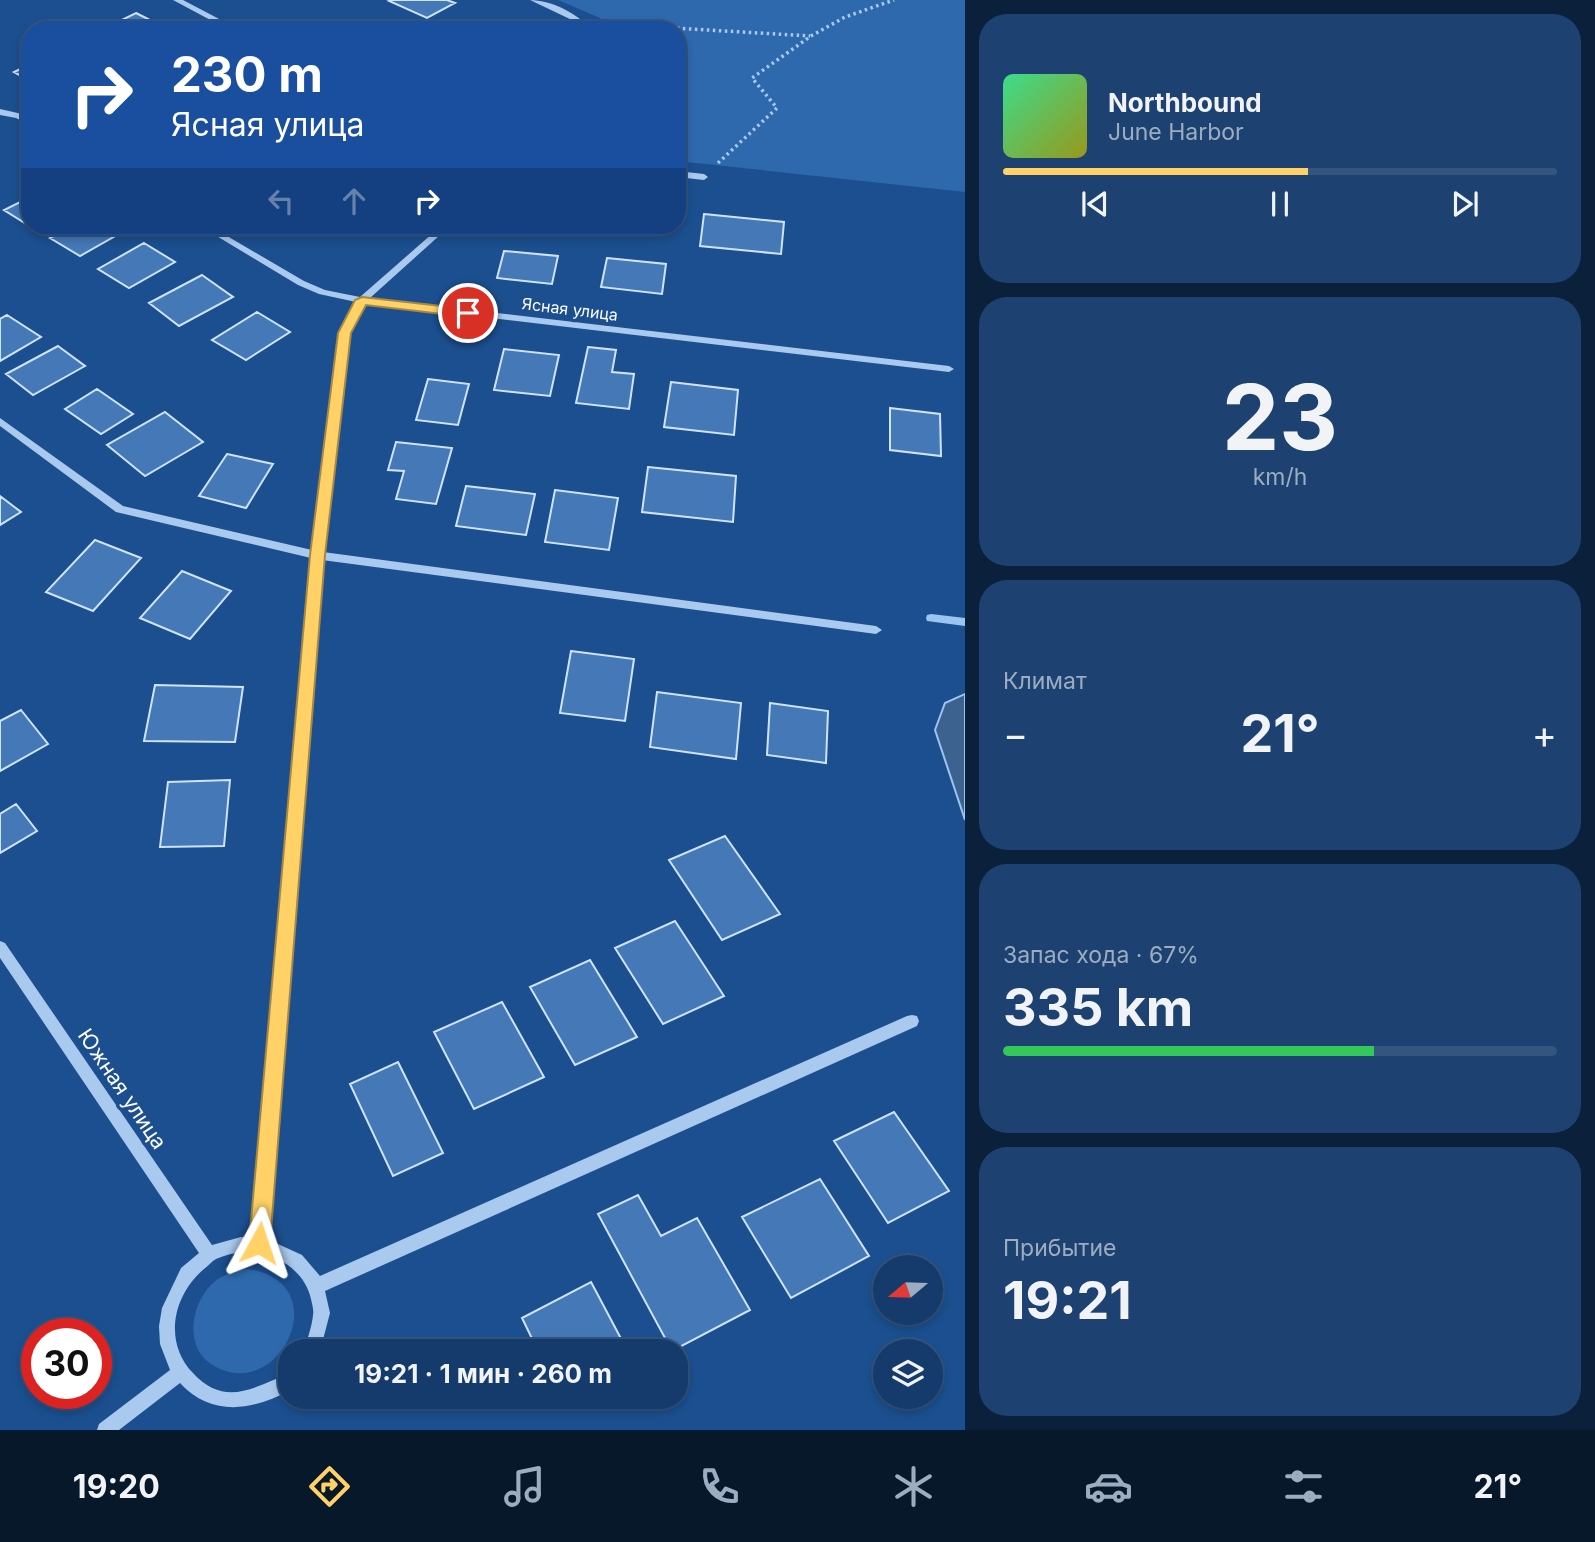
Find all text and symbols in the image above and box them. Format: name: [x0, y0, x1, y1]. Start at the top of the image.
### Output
text: 230 m: [171, 45, 323, 104]
icon: right: [56, 49, 147, 140]
text: Northbound: [1108, 87, 1262, 118]
text: Ясная улица: [171, 105, 364, 144]
text: June Harbor: [1108, 118, 1244, 146]
icon: left: [262, 182, 300, 220]
icon: ahead: [335, 182, 373, 220]
icon: right: [408, 182, 446, 220]
icon: previous: [1076, 185, 1114, 223]
icon: pause: [1261, 185, 1299, 223]
icon: next: [1446, 185, 1484, 223]
pin: [438, 283, 498, 343]
street label: Ясная улица: [521, 293, 619, 325]
icon: arrive: [449, 294, 487, 332]
text: 23: [1222, 362, 1338, 472]
text: km/h: [1253, 463, 1307, 491]
text: Климат: [1003, 667, 1087, 695]
text: 21°: [1240, 702, 1320, 765]
text: −: [1003, 711, 1028, 757]
text: +: [1532, 711, 1557, 757]
text: Запас хода · 67%: [1003, 941, 1199, 969]
text: 335 km: [1003, 976, 1193, 1039]
street label: Южная улица: [73, 1024, 172, 1154]
position arrow: [222, 1206, 296, 1280]
text: Прибытие: [1003, 1234, 1116, 1262]
north arrow: [873, 1255, 943, 1325]
map controls: [873, 1255, 943, 1409]
text: 19:21: [1003, 1269, 1132, 1332]
speed limit sign: 30: [21, 1318, 112, 1409]
button: layers: [873, 1339, 943, 1409]
text: 19:21 · 1 мин · 260 m: [354, 1358, 612, 1389]
icon: directions: [305, 1462, 354, 1511]
icon: music: [500, 1462, 549, 1511]
icon: phone: [695, 1462, 744, 1511]
icon: climate: [889, 1462, 938, 1511]
icon: car: [1084, 1462, 1133, 1511]
icon: filters: [1279, 1462, 1328, 1511]
text: 19:20: [73, 1467, 160, 1506]
text: 21°: [1473, 1467, 1522, 1506]

